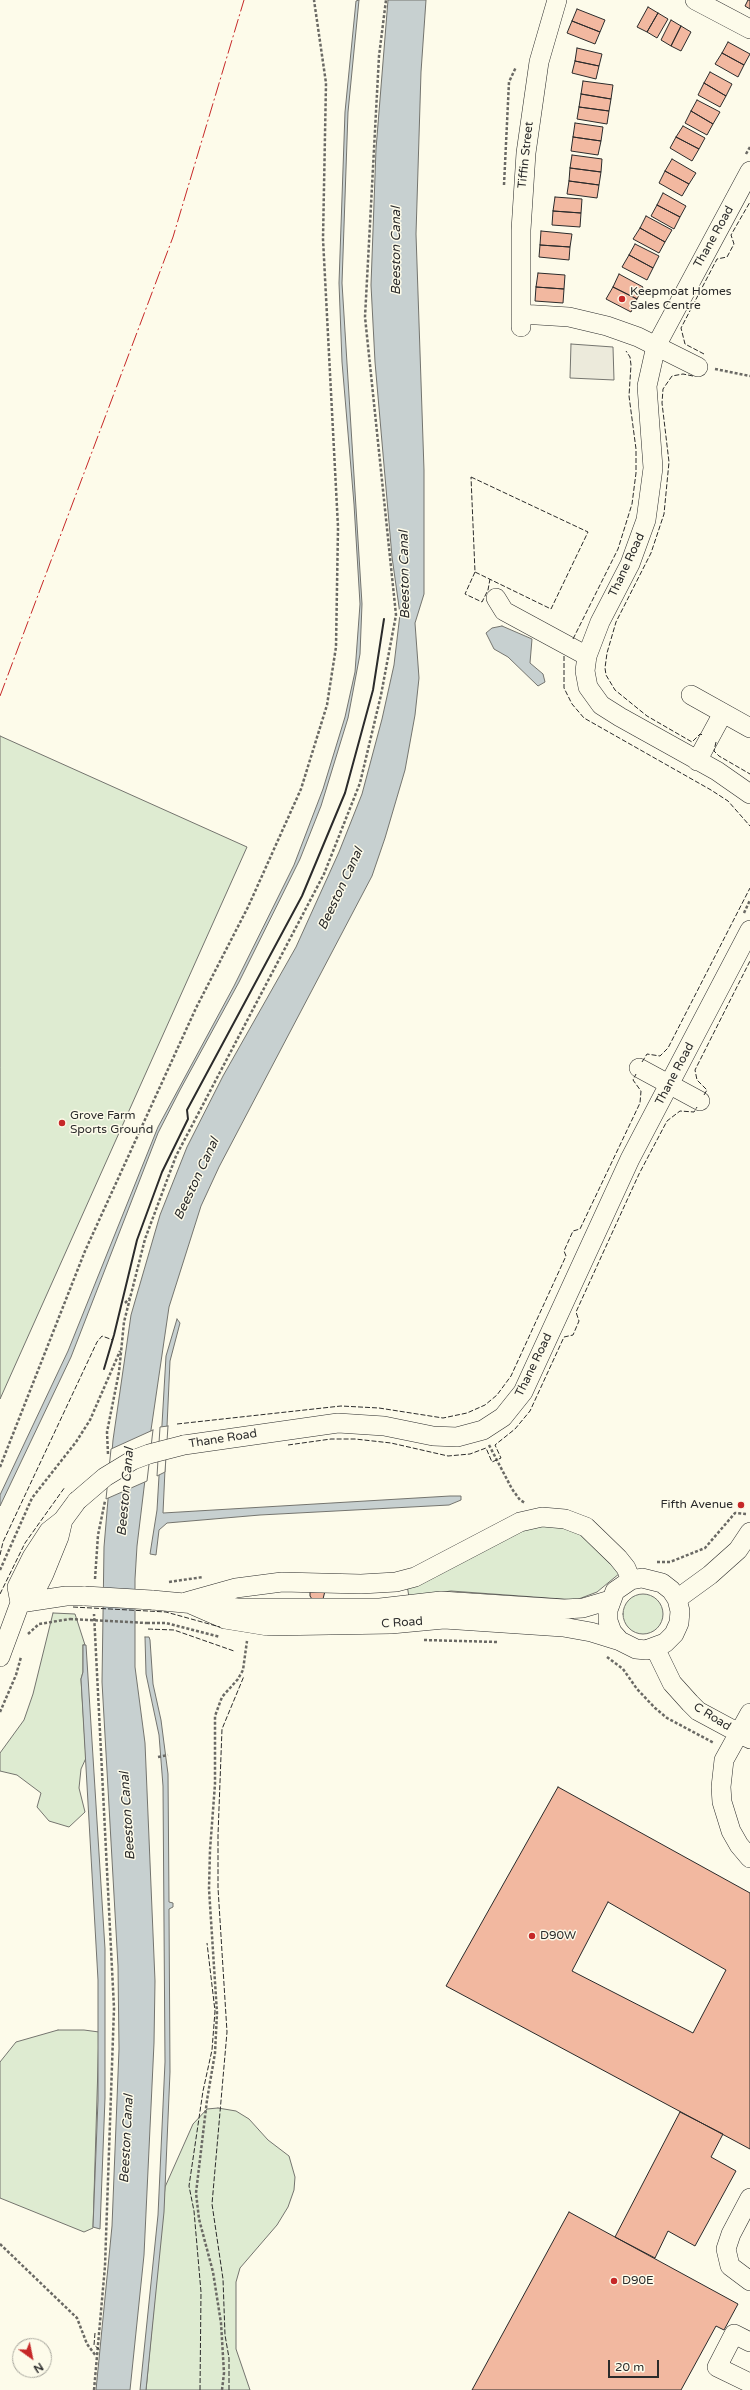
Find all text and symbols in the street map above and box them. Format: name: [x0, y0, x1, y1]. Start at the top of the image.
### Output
street label: Tiffin Street: [515, 121, 537, 189]
street label: Thane Road: [691, 203, 737, 271]
water label: Beeston Canal: [389, 207, 405, 295]
place label: Keepmoat Homes Sales Centre: [630, 285, 732, 313]
marker: Keepmoat Homes Sales Centre: [617, 294, 627, 304]
water label: Beeston Canal: [396, 531, 414, 619]
street label: Thane Road: [606, 531, 648, 599]
water label: Beeston Canal: [315, 845, 367, 933]
street label: Thane Road: [653, 1040, 697, 1108]
place label: Grove Farm Sports Ground: [70, 1109, 153, 1137]
marker: Grove Farm Sports Ground: [57, 1118, 67, 1128]
water label: Beeston Canal: [171, 1135, 223, 1223]
street label: Thane Road: [512, 1331, 556, 1399]
street label: Thane Road: [188, 1427, 258, 1451]
water label: Beeston Canal: [114, 1447, 138, 1537]
place label: Fifth Avenue: [660, 1498, 733, 1512]
marker: Fifth Avenue: [736, 1500, 746, 1510]
street label: C Road: [381, 1614, 423, 1632]
street label: C Road: [691, 1700, 733, 1734]
water label: Beeston Canal: [117, 1771, 139, 1861]
place label: D90W: [540, 1929, 576, 1943]
marker: D90W: [527, 1931, 537, 1941]
water label: Beeston Canal: [117, 2094, 137, 2184]
place label: D90E: [622, 2274, 654, 2288]
marker: D90E: [609, 2276, 619, 2286]
north arrow: [12, 2338, 52, 2378]
scale bar: [610, 2352, 661, 2378]
text: N: [31, 2360, 46, 2376]
text: 20 m: [615, 2360, 644, 2374]

